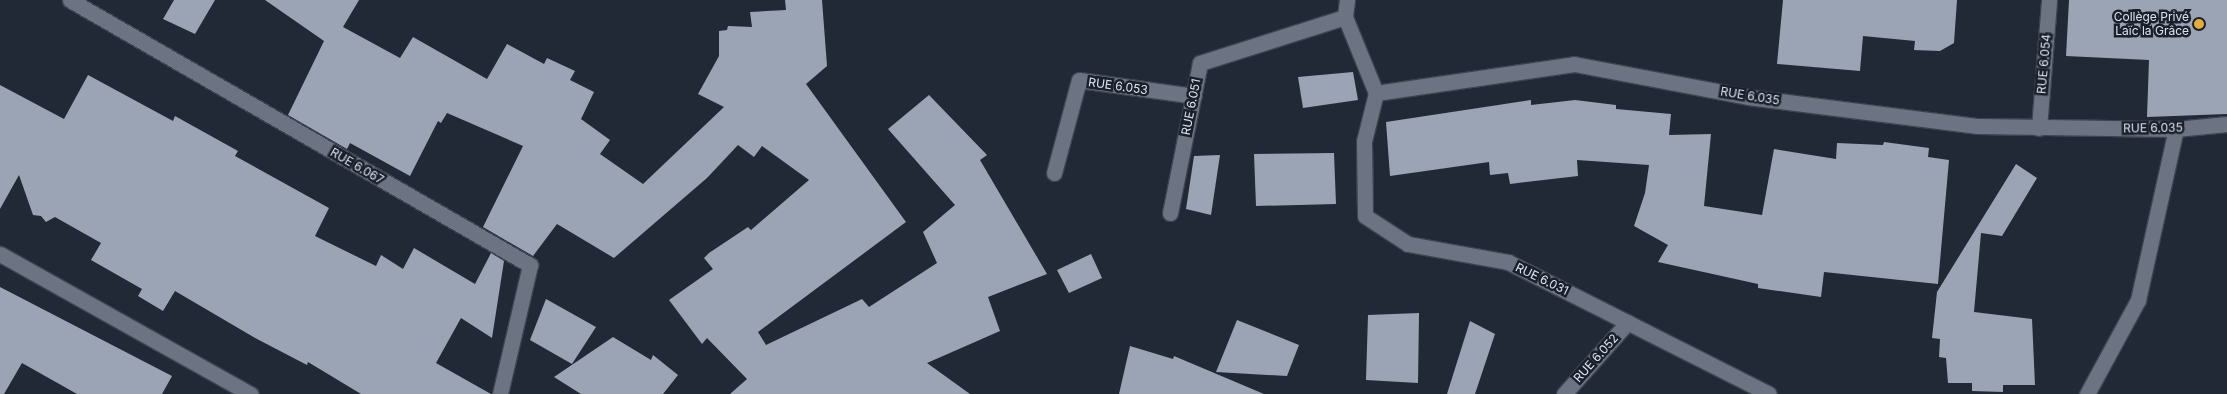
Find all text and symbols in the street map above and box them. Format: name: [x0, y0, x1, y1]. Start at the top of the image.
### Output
place label: Collège Privé Laïc la Grâce: [2114, 10, 2189, 38]
marker: Collège Privé Laïc la Grâce: [2193, 18, 2205, 30]
street label: RUE 6.054: [2034, 33, 2054, 95]
street label: RUE 6.053: [1087, 75, 1149, 97]
street label: RUE 6.051: [1178, 78, 1204, 136]
street label: RUE 6.035: [1719, 84, 1781, 108]
street label: RUE 6.035: [2123, 120, 2183, 136]
street label: RUE 6.067: [328, 145, 386, 187]
street label: RUE 6.031: [1513, 260, 1571, 298]
street label: RUE 6.052: [1571, 331, 1621, 385]

